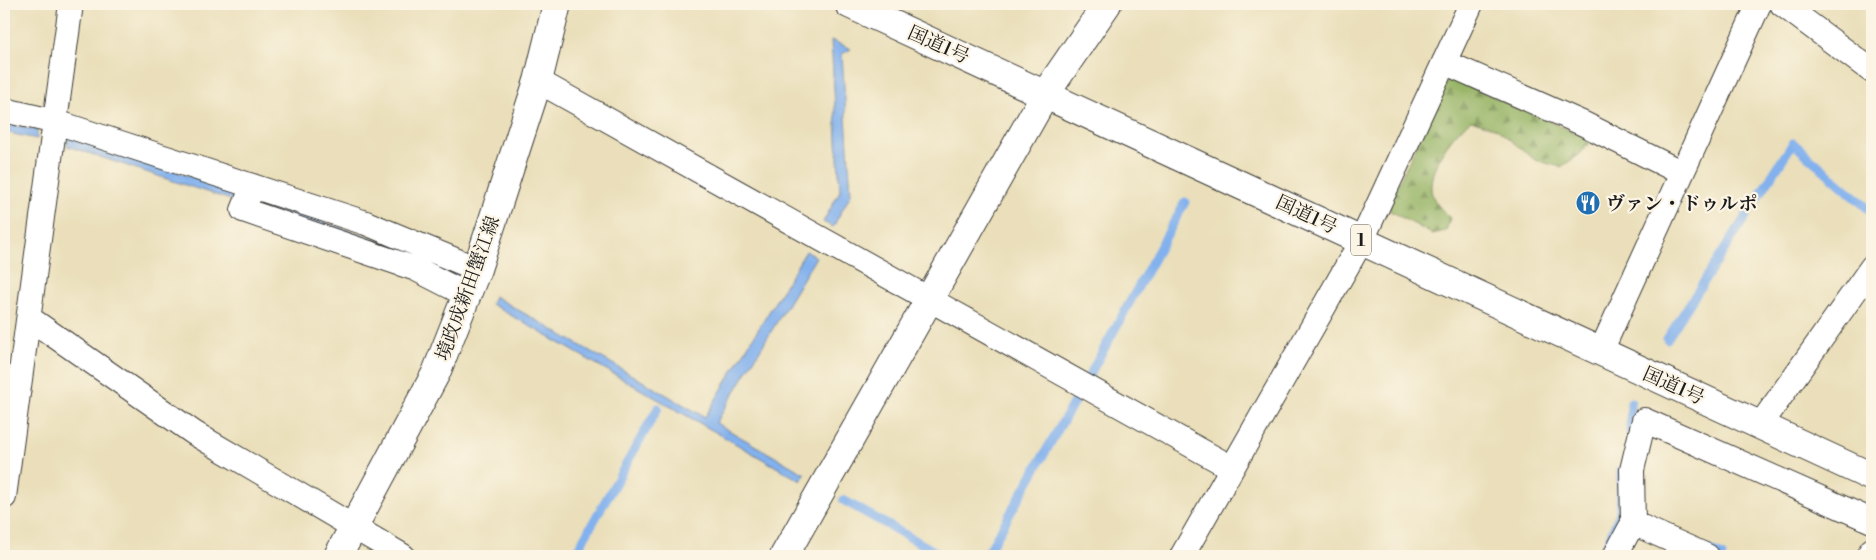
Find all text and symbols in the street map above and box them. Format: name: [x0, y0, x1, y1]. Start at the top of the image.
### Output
street label: 国道1号: [904, 21, 973, 69]
street label: 国道1号: [1272, 190, 1341, 240]
restaurant icon: ヴァン・ドゥルポ: [1575, 190, 1601, 216]
place label: ヴァン・ドゥルポ: [1606, 192, 1757, 216]
street label: 境政成新田蟹江線: [431, 213, 505, 364]
road number: 1: [1351, 224, 1371, 256]
street label: 国道1号: [1639, 362, 1708, 410]

